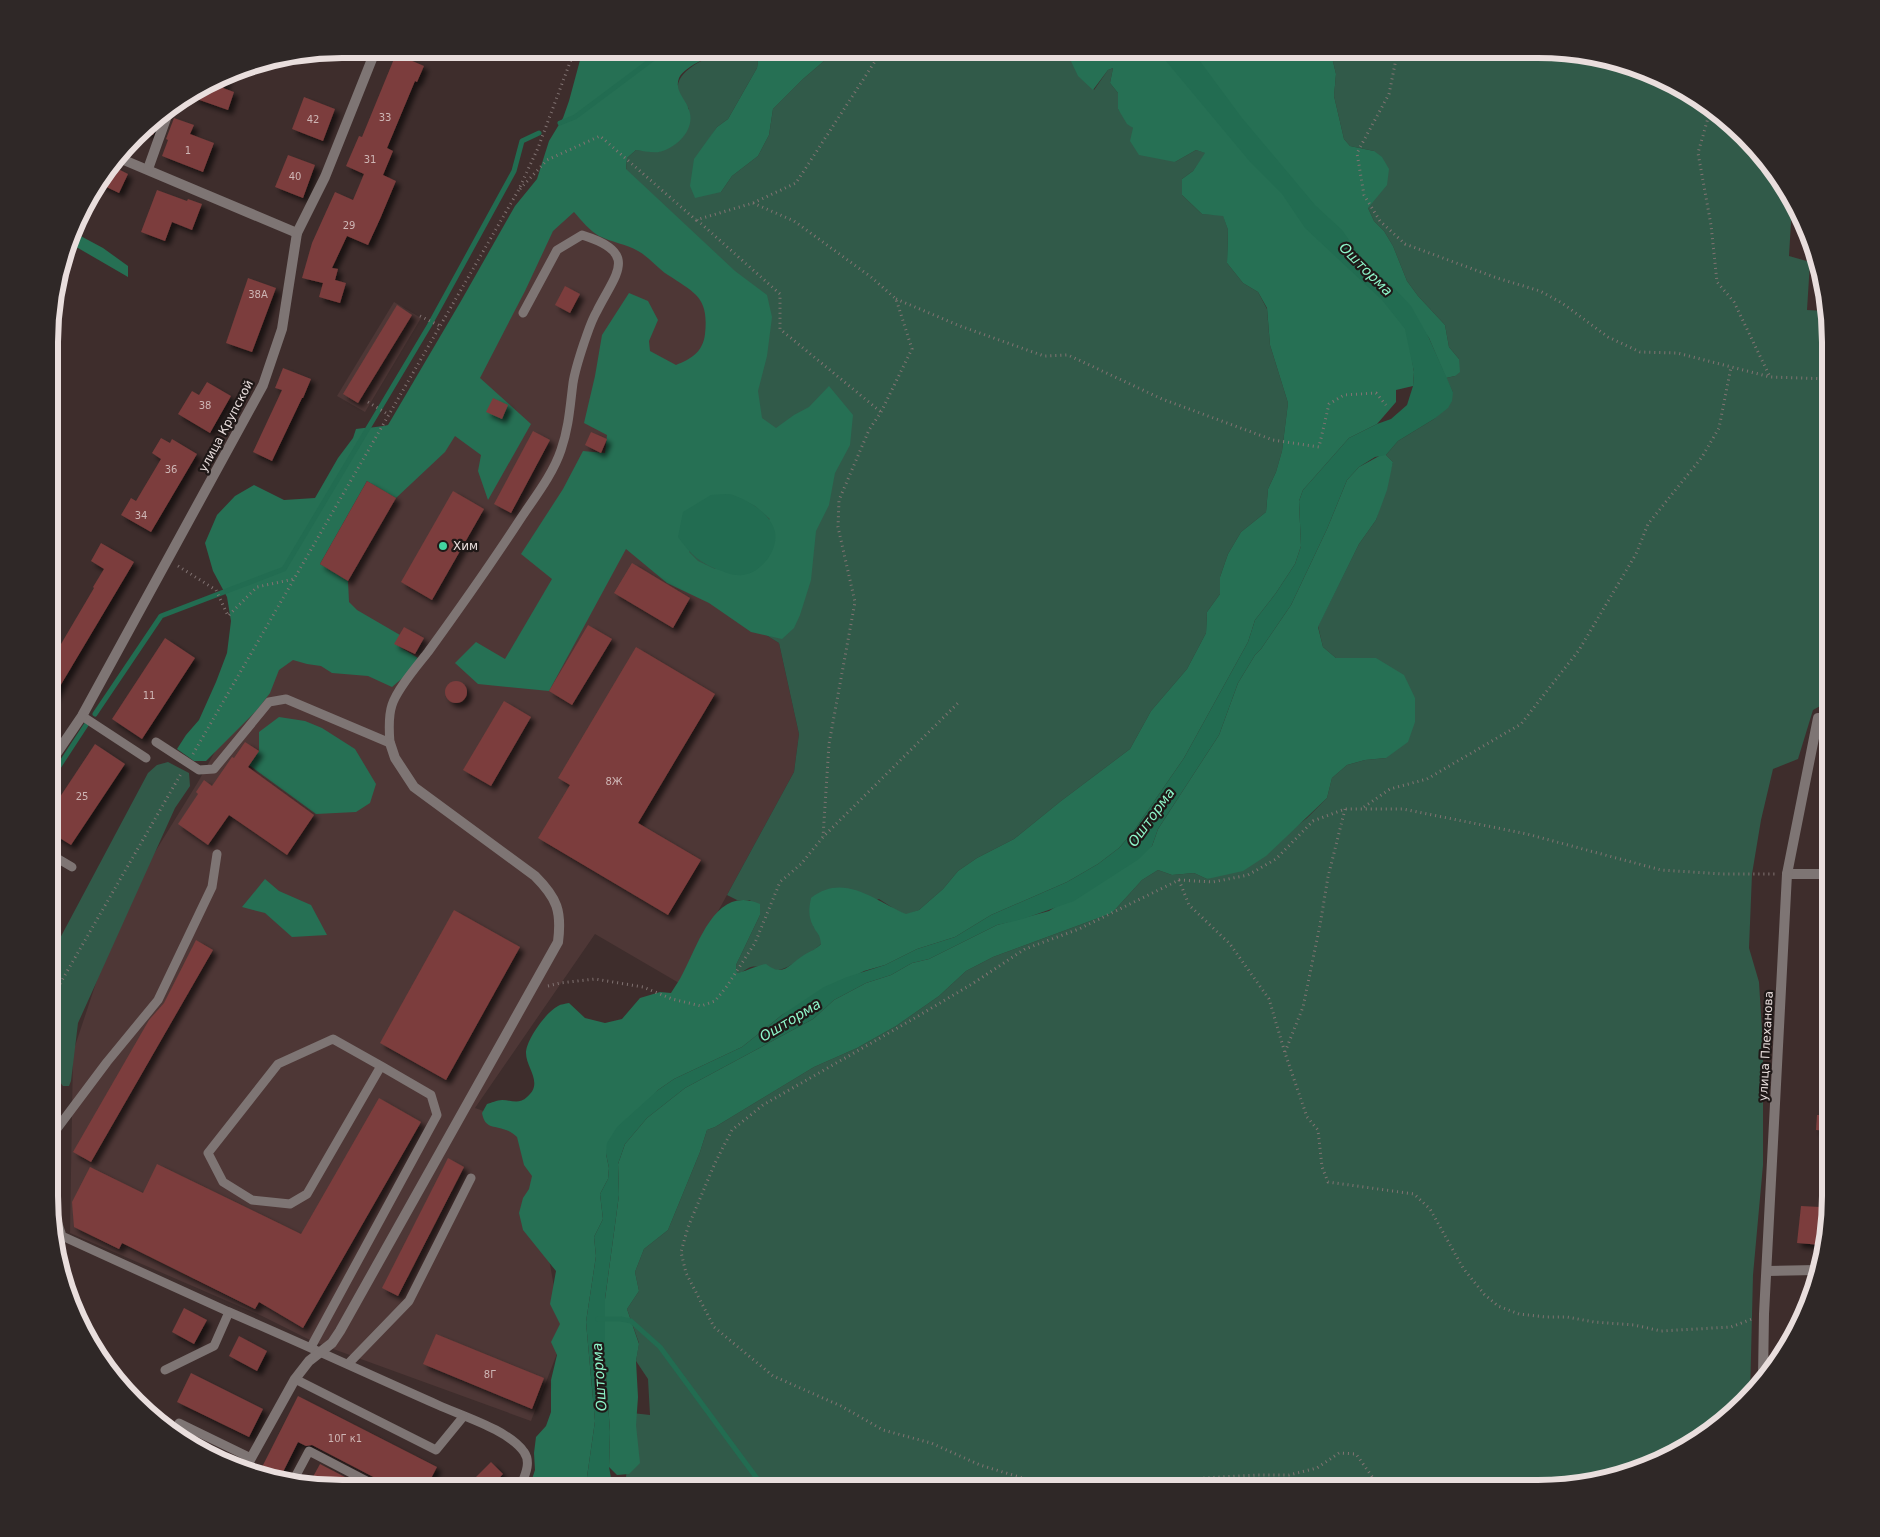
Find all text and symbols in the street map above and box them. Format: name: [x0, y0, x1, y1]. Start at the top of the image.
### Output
house number: 33: [379, 112, 391, 123]
house number: 42: [307, 114, 319, 125]
house number: 1: [185, 145, 191, 156]
house number: 31: [364, 154, 376, 165]
house number: 40: [289, 171, 301, 182]
house number: 29: [343, 220, 355, 231]
water label: Ошторма: [1336, 239, 1396, 299]
house number: 38А: [248, 289, 268, 300]
street label: улица Крупской: [196, 378, 256, 474]
house number: 38: [199, 400, 211, 411]
house number: 36: [165, 464, 177, 475]
house number: 34: [135, 510, 147, 521]
place label: Хим: [453, 539, 478, 553]
marker: Хим: [437, 540, 449, 552]
house number: 11: [143, 690, 155, 701]
house number: 8Ж: [605, 776, 623, 787]
water label: Ошторма: [1124, 785, 1178, 849]
house number: 25: [76, 791, 88, 802]
street label: улица Плеханова: [1756, 991, 1776, 1101]
water label: Ошторма: [756, 995, 824, 1045]
water label: Ошторма: [589, 1342, 609, 1412]
house number: 8Г: [484, 1369, 496, 1380]
house number: 10Г к1: [328, 1433, 362, 1444]

